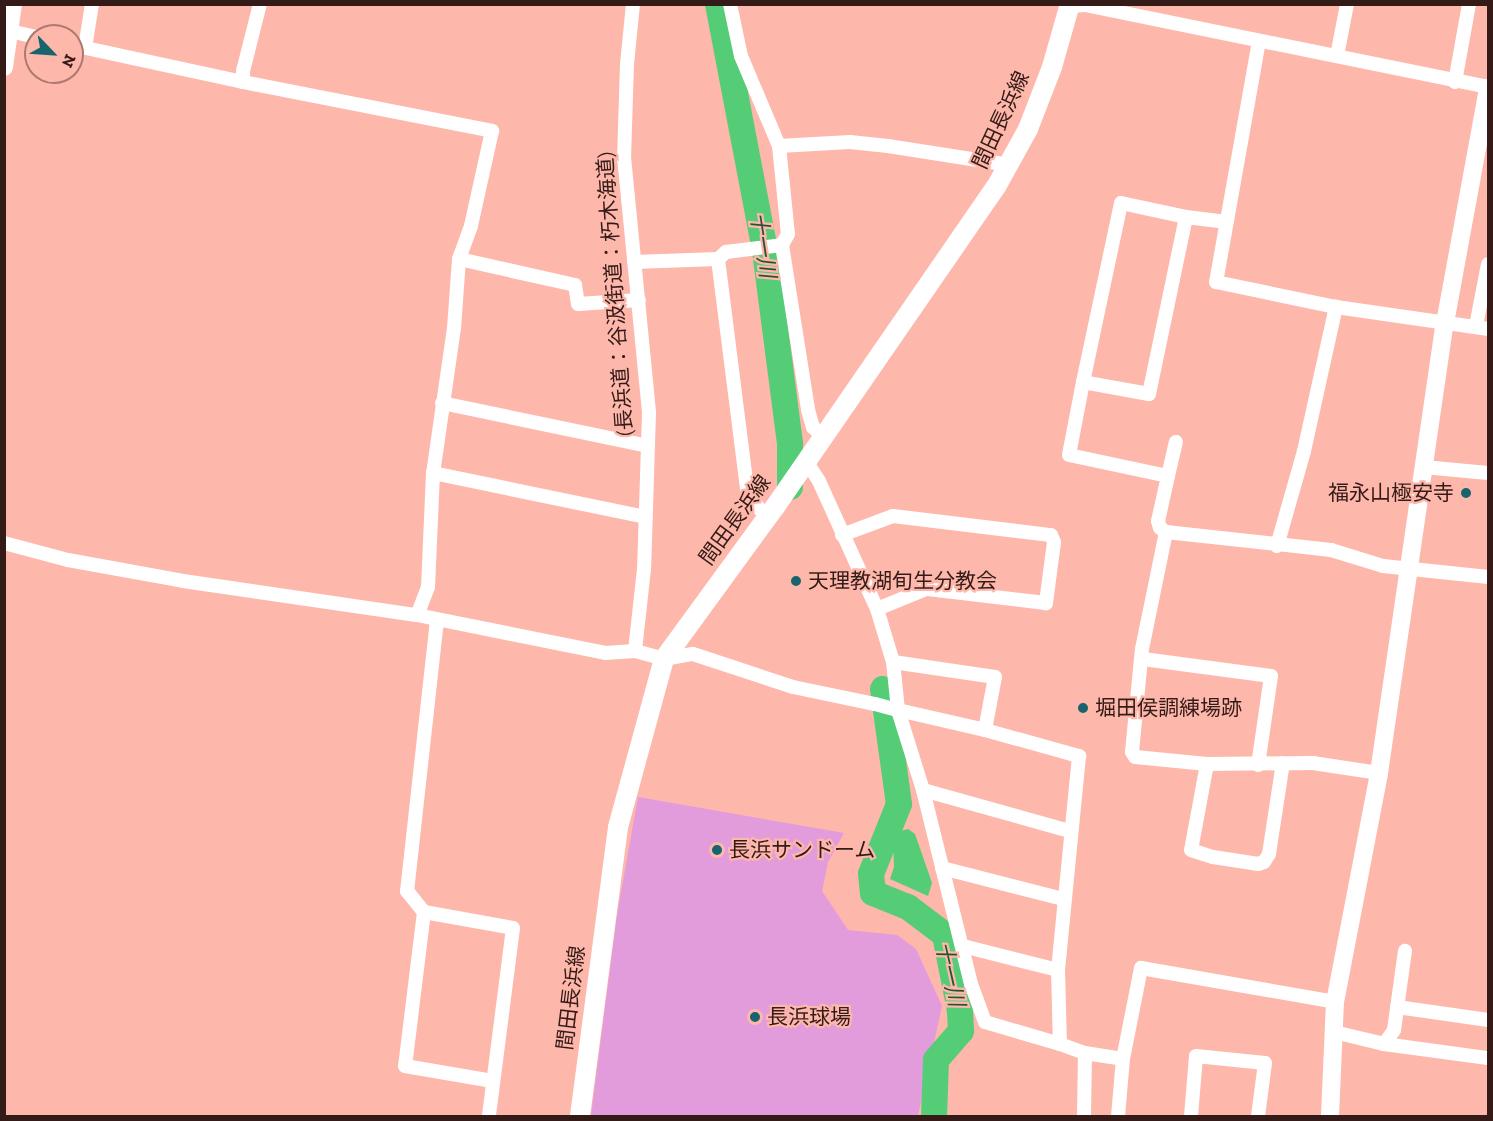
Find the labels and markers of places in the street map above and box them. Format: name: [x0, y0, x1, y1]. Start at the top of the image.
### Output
place label: 福永山極安寺: [1328, 480, 1454, 506]
marker: 福永山極安寺: [1459, 486, 1473, 500]
place label: 天理教湖旬生分教会: [808, 568, 997, 594]
marker: 天理教湖旬生分教会: [789, 574, 803, 588]
place label: 堀田侯調練場跡: [1095, 695, 1242, 721]
marker: 堀田侯調練場跡: [1076, 701, 1090, 715]
place label: 長浜サンドーム: [729, 837, 876, 863]
marker: 長浜サンドーム: [710, 843, 724, 857]
place label: 長浜球場: [767, 1004, 851, 1030]
marker: 長浜球場: [748, 1010, 762, 1024]

